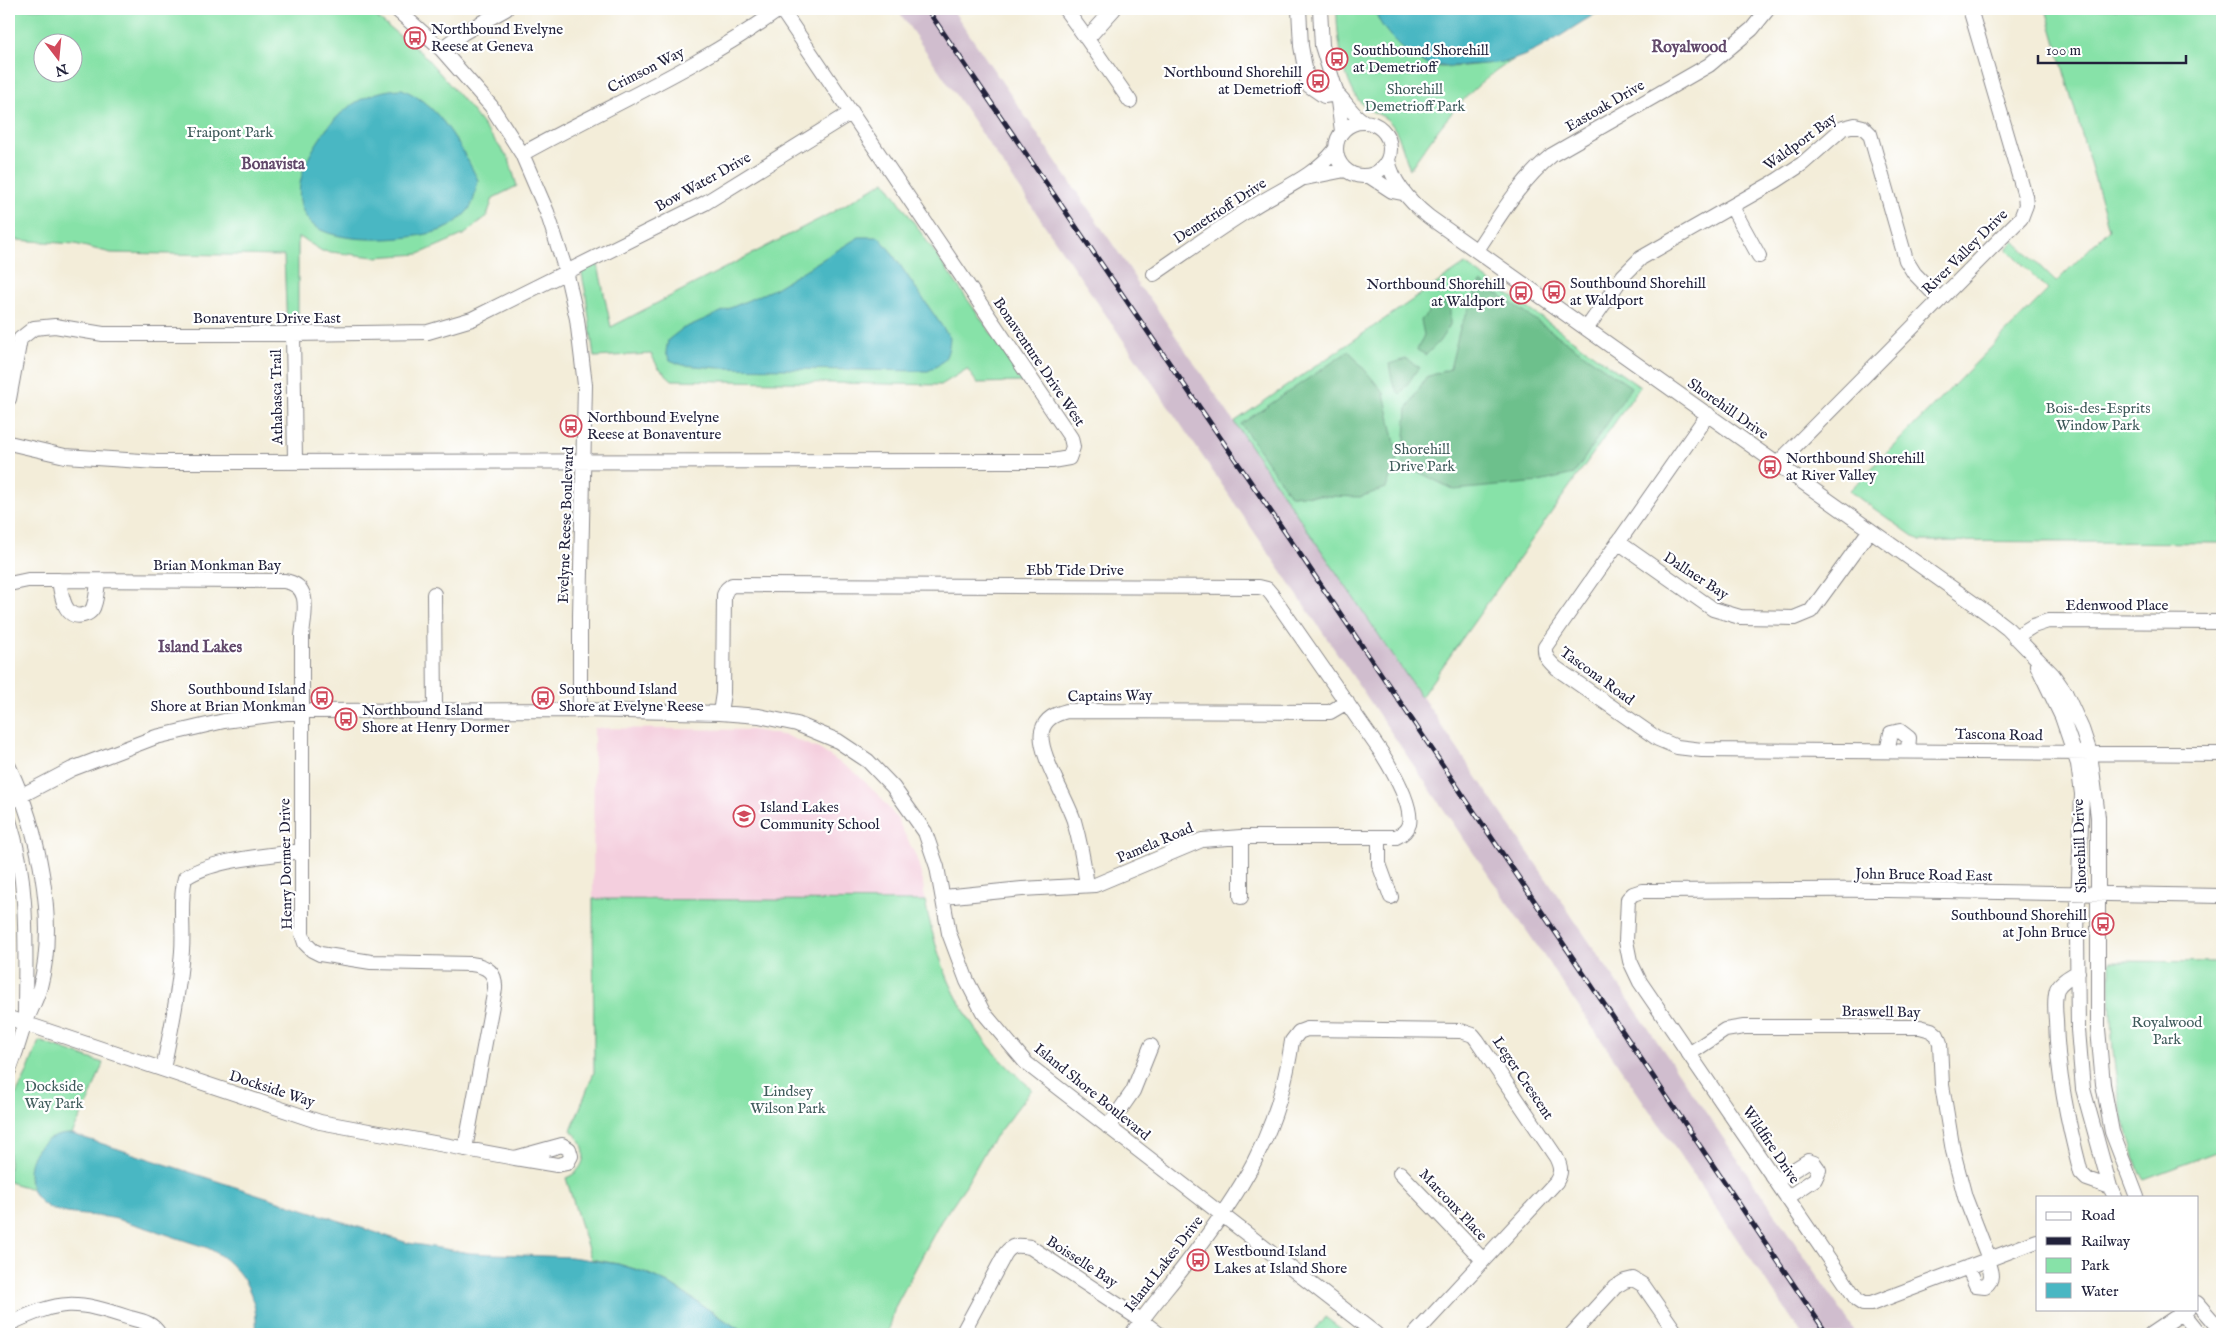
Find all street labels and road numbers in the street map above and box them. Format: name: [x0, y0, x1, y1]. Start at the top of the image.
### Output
street label: Crimson Way: [605, 42, 688, 97]
street label: Eastoak Drive: [1562, 76, 1648, 136]
street label: Waldport Bay: [1760, 109, 1841, 175]
street label: Bow Water Drive: [652, 148, 754, 216]
street label: Demetrioff Drive: [1170, 174, 1270, 248]
street label: River Valley Drive: [1918, 205, 2012, 299]
street label: Bonaventure Drive West: [989, 294, 1089, 430]
street label: Bonaventure Drive East: [193, 309, 341, 328]
street label: Athabasca Trail: [267, 348, 287, 446]
street label: Shorehill Drive: [1684, 374, 1772, 444]
street label: Evelyne Reese Boulevard: [554, 445, 578, 604]
street label: Dallner Bay: [1660, 548, 1733, 604]
street label: Brian Monkman Bay: [153, 556, 282, 575]
street label: Ebb Tide Drive: [1026, 561, 1124, 580]
street label: Edenwood Place: [2066, 596, 2169, 615]
street label: Tascona Road: [1556, 643, 1639, 710]
street label: Captains Way: [1068, 686, 1153, 706]
street label: Tascona Road: [1955, 725, 2044, 745]
street label: Henry Dormer Drive: [275, 798, 297, 930]
street label: Shorehill Drive: [2069, 798, 2091, 894]
street label: Pamela Road: [1114, 818, 1197, 868]
street label: John Bruce Road East: [1853, 864, 1993, 886]
street label: Braswell Bay: [1841, 1002, 1921, 1022]
street label: Leger Crescent: [1488, 1033, 1558, 1123]
street label: Island Shore Boulevard: [1030, 1039, 1155, 1145]
street label: Dockside Way: [227, 1066, 318, 1112]
street label: Wildfire Drive: [1738, 1102, 1804, 1188]
street label: Marcoux Place: [1415, 1165, 1491, 1245]
street label: Island Lakes Drive: [1120, 1212, 1208, 1316]
street label: Boisselle Bay: [1043, 1232, 1122, 1292]

